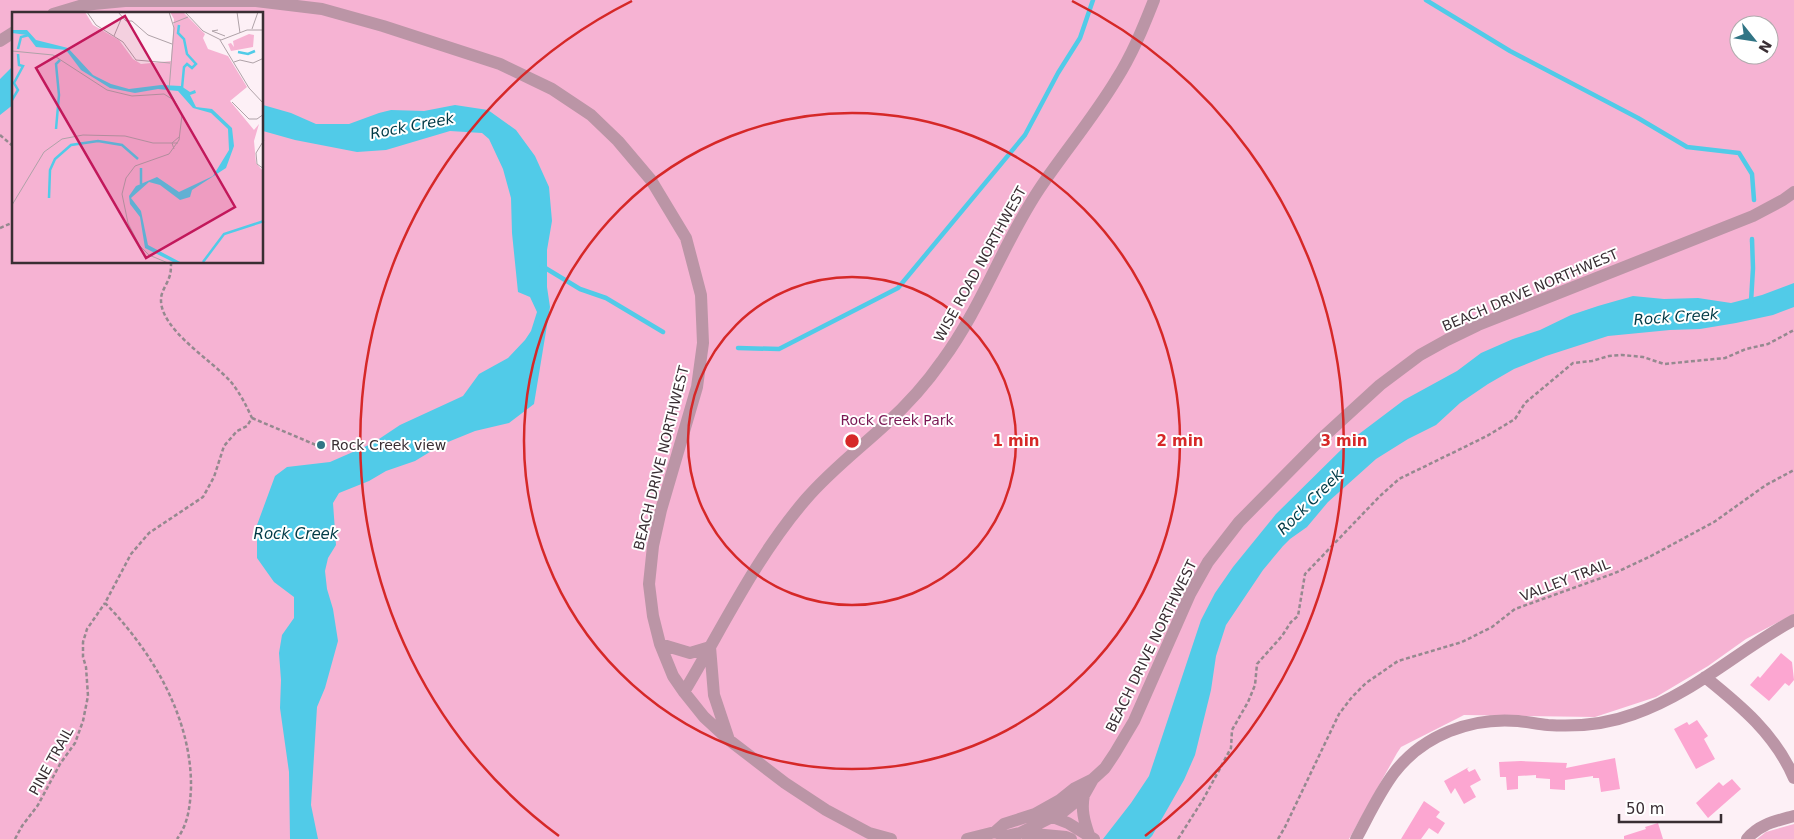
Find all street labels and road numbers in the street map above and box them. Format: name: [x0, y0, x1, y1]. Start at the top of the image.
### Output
street label: WISE ROAD NORTHWEST: [931, 183, 1030, 344]
street label: BEACH DRIVE NORTHWEST: [1440, 245, 1621, 334]
street label: BEACH DRIVE NORTHWEST: [630, 364, 692, 552]
street label: VALLEY TRAIL: [1518, 555, 1612, 604]
street label: BEACH DRIVE NORTHWEST: [1102, 557, 1200, 735]
street label: PINE TRAIL: [26, 724, 76, 798]

